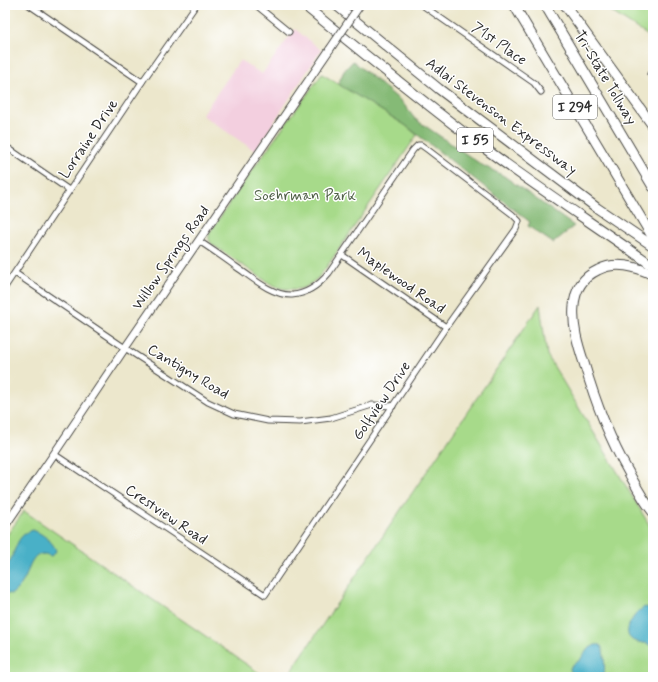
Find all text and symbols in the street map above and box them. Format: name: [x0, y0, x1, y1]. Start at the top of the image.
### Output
street label: 71st Place: [467, 18, 531, 70]
street label: Tri-State Tollway: [569, 27, 641, 129]
street label: Adlai Stevenson Expressway: [421, 54, 581, 180]
street label: Lorraine Drive: [55, 95, 123, 183]
road number: I 294: [553, 95, 597, 119]
road number: I 55: [457, 128, 493, 152]
park label: Soehrman Park: [254, 186, 357, 206]
street label: Willow Springs Road: [127, 202, 215, 315]
street label: Maplewood Road: [353, 243, 449, 319]
street label: Cantigny Road: [143, 340, 233, 404]
street label: Golfview Drive: [348, 357, 416, 444]
street label: Crestview Road: [121, 480, 211, 550]

